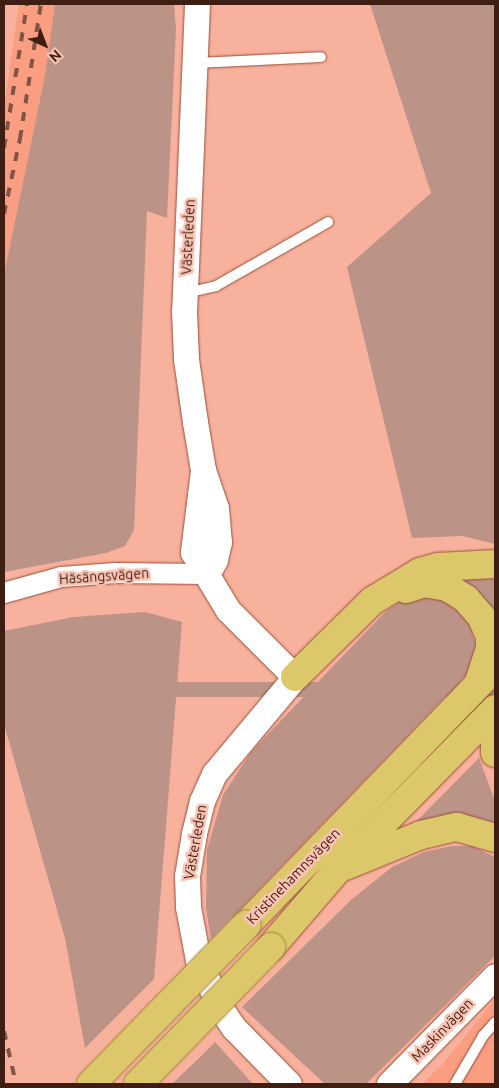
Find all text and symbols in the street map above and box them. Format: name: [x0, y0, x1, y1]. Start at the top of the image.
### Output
north arrow: [20, 20, 70, 70]
text: N: [46, 47, 65, 65]
street label: Västerleden: [178, 199, 198, 275]
street label: Häsängsvägen: [58, 564, 150, 588]
street label: Västerleden: [180, 803, 210, 881]
street label: Kristinehamnsvägen: [243, 824, 343, 928]
street label: Maskinvägen: [408, 995, 476, 1065]

